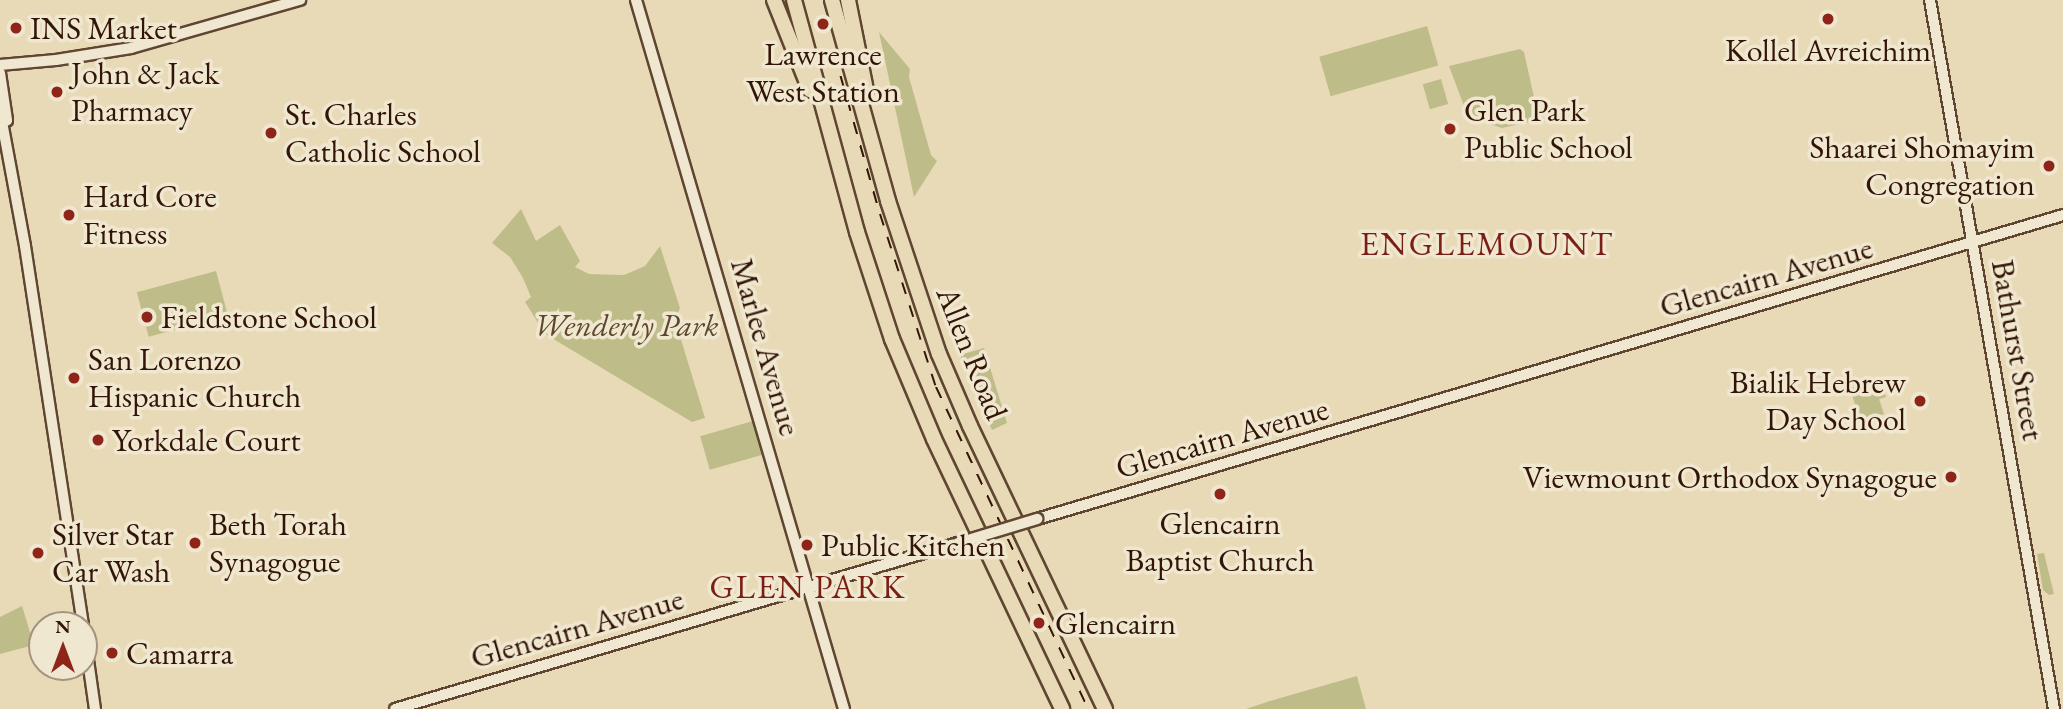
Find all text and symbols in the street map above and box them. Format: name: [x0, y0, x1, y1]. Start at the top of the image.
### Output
place label: INS Market: [30, 9, 177, 47]
marker: Kollel Avreichim: [1820, 11, 1836, 27]
marker: Lawrence West Station: [815, 16, 831, 32]
marker: INS Market: [8, 20, 24, 36]
place label: Kollel Avreichim: [1725, 31, 1931, 69]
place label: Lawrence West Station: [746, 36, 900, 111]
place label: John & Jack Pharmacy: [71, 55, 219, 130]
marker: John & Jack Pharmacy: [49, 84, 65, 100]
place label: Glen Park Public School: [1464, 92, 1633, 167]
place label: St. Charles Catholic School: [285, 96, 481, 171]
marker: Glen Park Public School: [1442, 121, 1458, 137]
marker: St. Charles Catholic School: [263, 125, 279, 141]
place label: Shaarei Shomayim Congregation: [1809, 129, 2035, 204]
marker: Shaarei Shomayim Congregation: [2041, 158, 2057, 174]
place label: Hard Core Fitness: [83, 178, 217, 253]
marker: Hard Core Fitness: [61, 207, 77, 223]
district label: ENGLEMOUNT: [1361, 224, 1613, 264]
street label: Glencairn Avenue: [1655, 228, 1877, 326]
street label: Marlee Avenue: [722, 254, 810, 440]
street label: Bathurst Street: [1983, 257, 2053, 443]
street label: Allen Road: [928, 281, 1016, 425]
place label: Fieldstone School: [161, 298, 377, 336]
park label: Wenderly Park: [534, 306, 718, 344]
marker: Fieldstone School: [139, 309, 155, 325]
place label: San Lorenzo Hispanic Church: [88, 341, 301, 416]
place label: Bialik Hebrew Day School: [1730, 364, 1906, 439]
marker: San Lorenzo Hispanic Church: [66, 370, 82, 386]
street label: Glencairn Avenue: [1111, 389, 1333, 487]
marker: Bialik Hebrew Day School: [1912, 393, 1928, 409]
place label: Yorkdale Court: [112, 421, 301, 459]
marker: Yorkdale Court: [90, 432, 106, 448]
place label: Viewmount Orthodox Synagogue: [1523, 458, 1937, 496]
marker: Viewmount Orthodox Synagogue: [1943, 469, 1959, 485]
marker: Glencairn Baptist Church: [1212, 486, 1228, 502]
place label: Glencairn Baptist Church: [1125, 505, 1315, 580]
place label: Beth Torah Synagogue: [209, 506, 347, 581]
place label: Silver Star Car Wash: [52, 516, 174, 591]
place label: Public Kitchen: [821, 526, 1005, 564]
marker: Beth Torah Synagogue: [187, 535, 203, 551]
marker: Public Kitchen: [799, 537, 815, 553]
marker: Silver Star Car Wash: [30, 545, 46, 561]
district label: GLEN PARK: [711, 567, 905, 607]
street label: Glencairn Avenue: [466, 579, 688, 677]
place label: Glencairn: [1055, 604, 1176, 642]
north arrow: [28, 611, 98, 681]
marker: Glencairn: [1029, 613, 1049, 633]
text: N: [55, 614, 71, 639]
place label: Camarra: [126, 634, 233, 672]
marker: Camarra: [104, 645, 120, 661]

